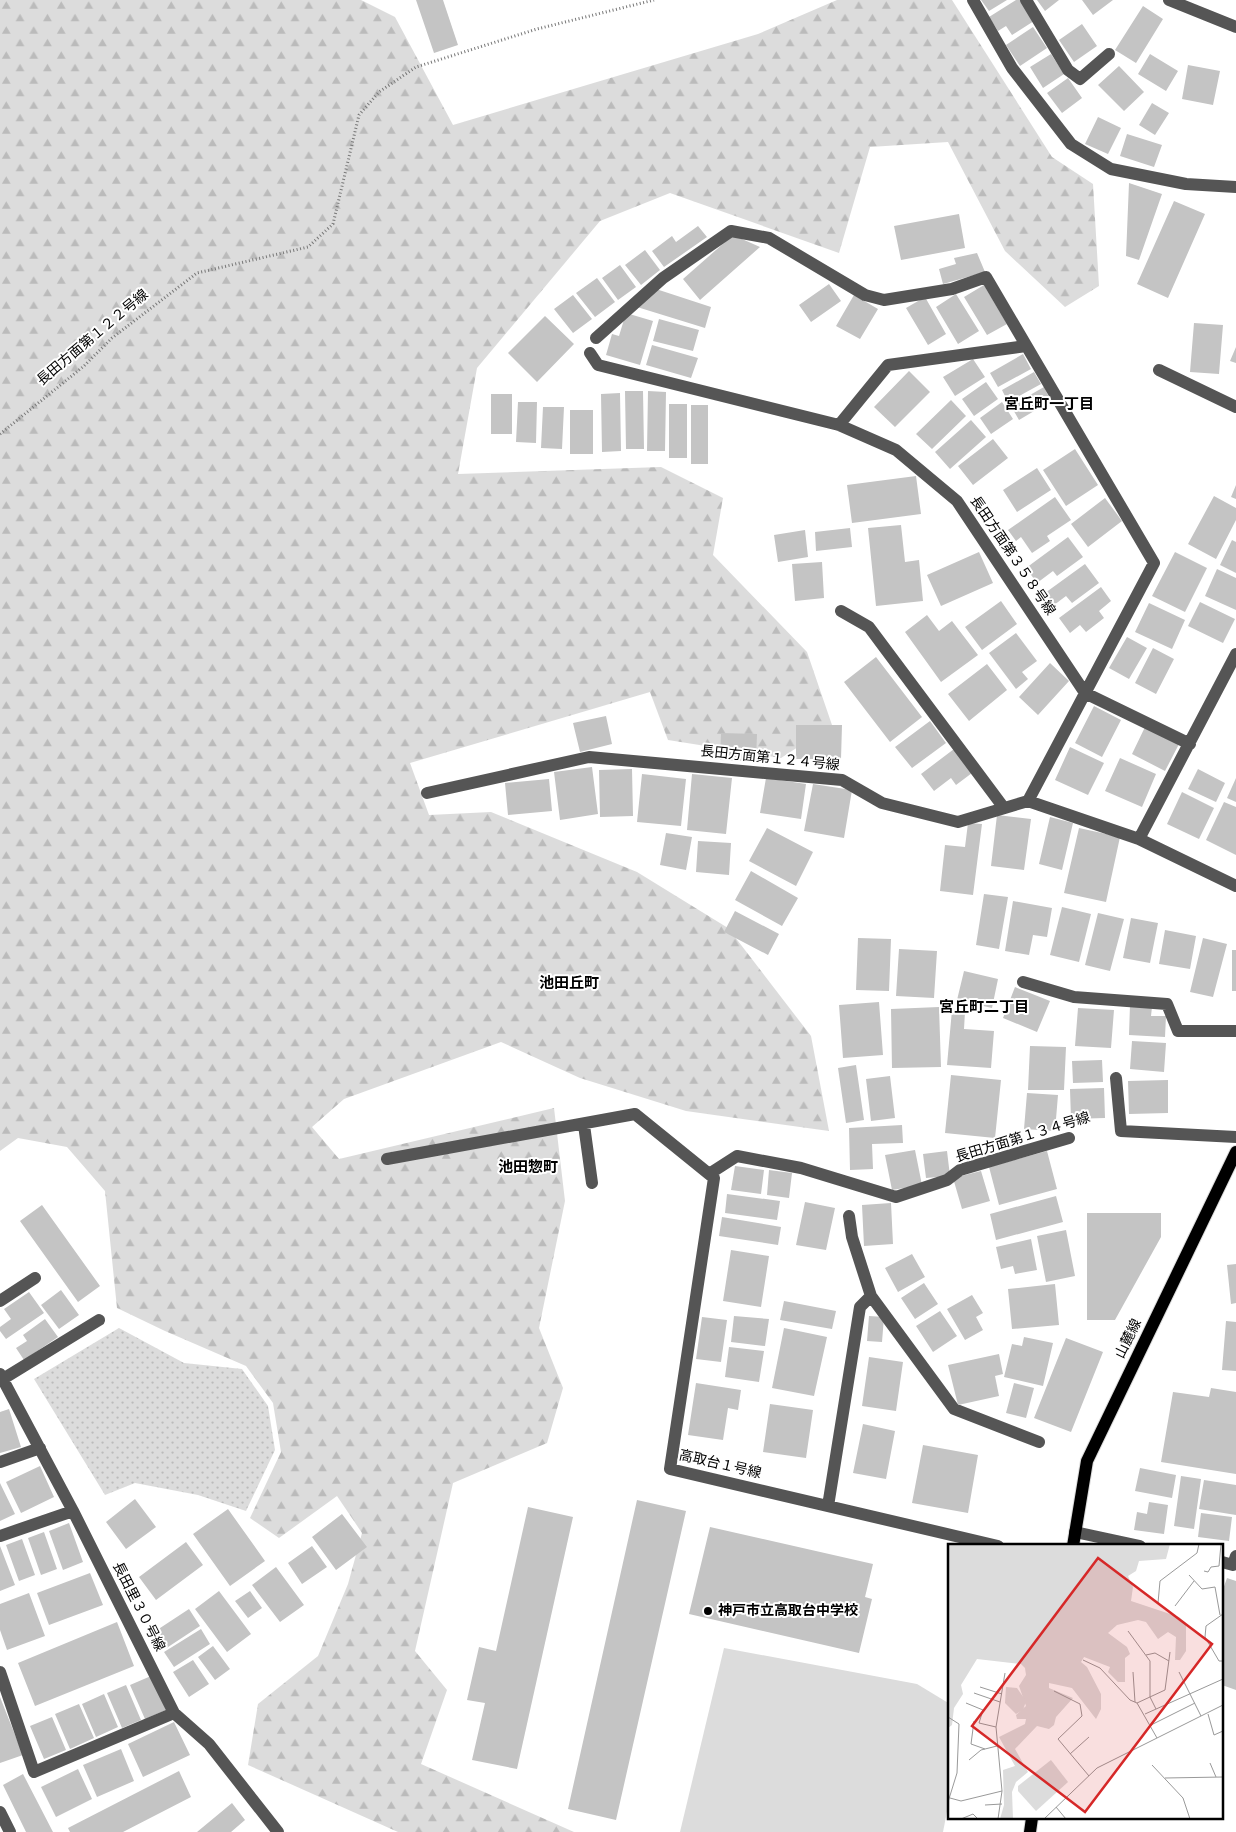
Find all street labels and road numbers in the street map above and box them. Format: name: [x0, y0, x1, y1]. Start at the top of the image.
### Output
street label: 長田方面第１２２号線: [33, 286, 152, 390]
street label: 長田方面第３５８号線: [966, 493, 1059, 619]
street label: 長田方面第１２４号線: [699, 742, 841, 775]
street label: 長田方面第１３４号線: [953, 1108, 1092, 1167]
street label: 山麓線: [1112, 1316, 1146, 1362]
street label: 高取台１号線: [677, 1446, 763, 1483]
street label: 長田里３０号線: [108, 1559, 168, 1655]

